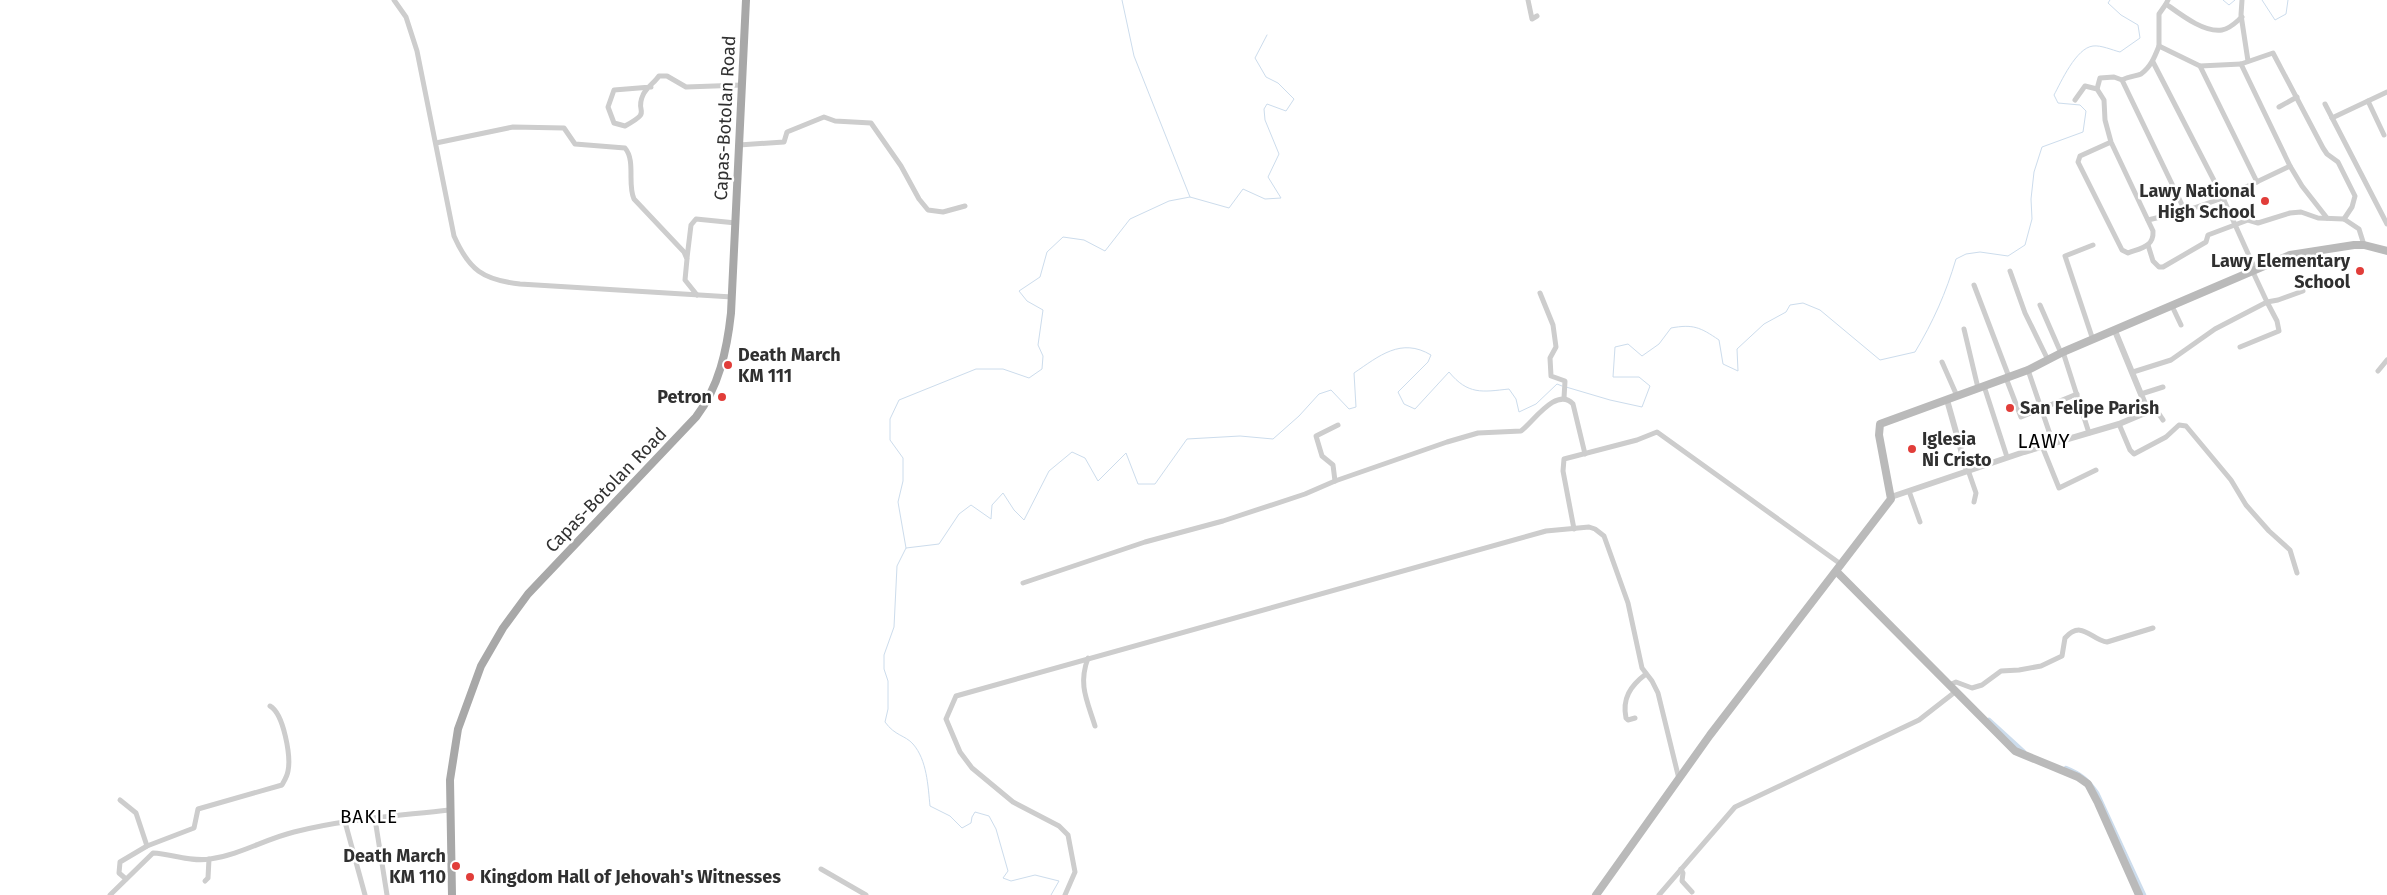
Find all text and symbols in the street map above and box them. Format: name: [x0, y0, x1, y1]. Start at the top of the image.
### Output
street label: Capas-Botolan Road: [710, 35, 740, 201]
place label: Lawy National High School: [2139, 180, 2256, 223]
marker: Lawy National High School: [2259, 195, 2271, 207]
place label: Lawy Elementary School: [2211, 250, 2351, 293]
marker: Lawy Elementary School: [2354, 265, 2366, 277]
place label: Death March KM 111: [738, 344, 841, 387]
marker: Death March KM 111: [722, 359, 734, 371]
place label: Petron: [657, 386, 712, 408]
marker: Petron: [716, 391, 728, 403]
place label: San Felipe Parish: [2020, 397, 2159, 419]
marker: San Felipe Parish: [2004, 402, 2016, 414]
street label: Capas-Botolan Road: [541, 423, 671, 557]
place label: Iglesia Ni Cristo: [1922, 428, 1992, 471]
district label: LAWY: [2018, 429, 2070, 453]
marker: Iglesia Ni Cristo: [1906, 443, 1918, 455]
district label: BAKLE: [340, 805, 398, 828]
place label: Death March KM 110: [343, 845, 446, 888]
marker: Death March KM 110: [450, 860, 462, 872]
place label: Kingdom Hall of Jehovah's Witnesses: [480, 866, 781, 888]
marker: Kingdom Hall of Jehovah's Witnesses: [464, 871, 476, 883]

